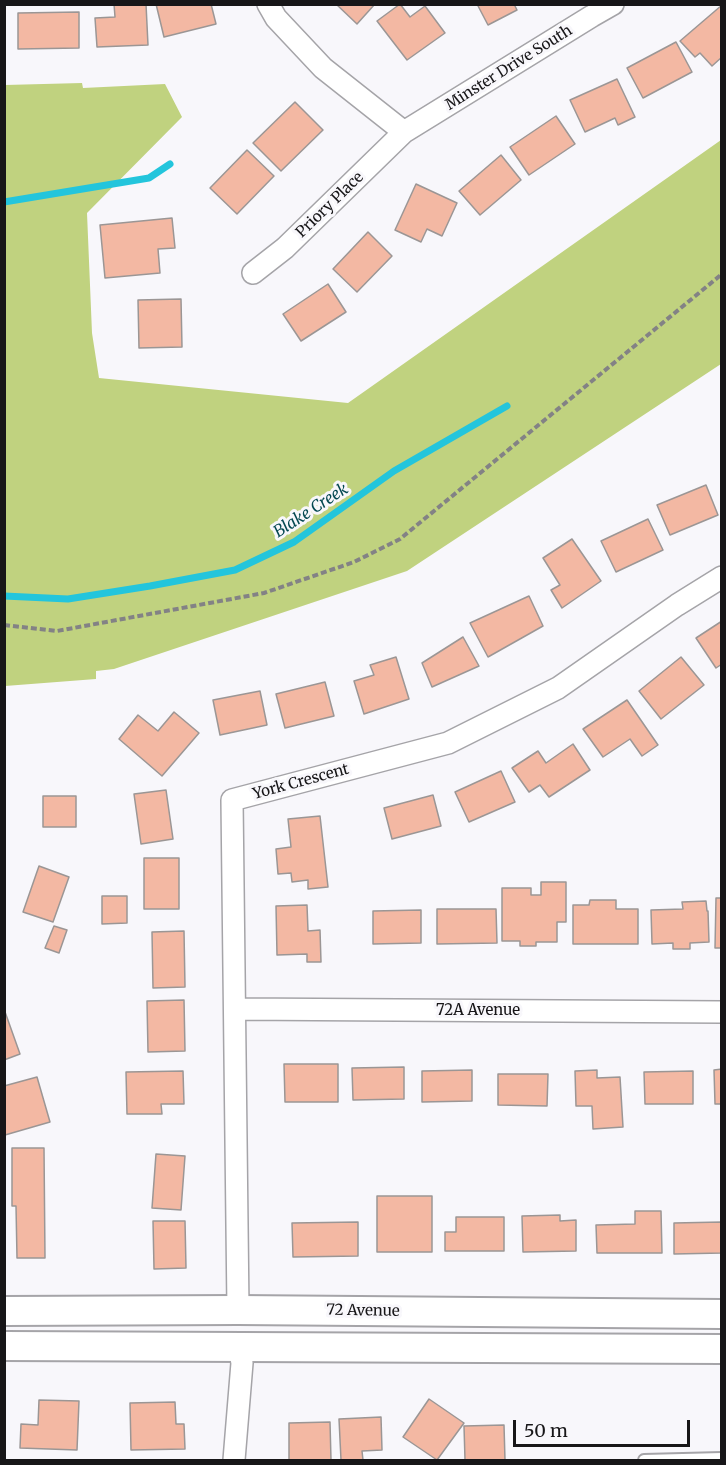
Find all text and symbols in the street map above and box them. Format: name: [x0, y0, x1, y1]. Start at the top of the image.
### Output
street label: Minster Drive South: [442, 22, 576, 114]
street label: Priory Place: [293, 168, 367, 242]
water label: Blake Creek: [270, 480, 352, 542]
street label: York Crescent: [251, 761, 351, 803]
street label: 72A Avenue: [436, 1002, 520, 1020]
street label: 72 Avenue: [326, 1301, 400, 1321]
scale bar: [516, 1408, 693, 1446]
text: 50 m: [524, 1419, 568, 1442]

